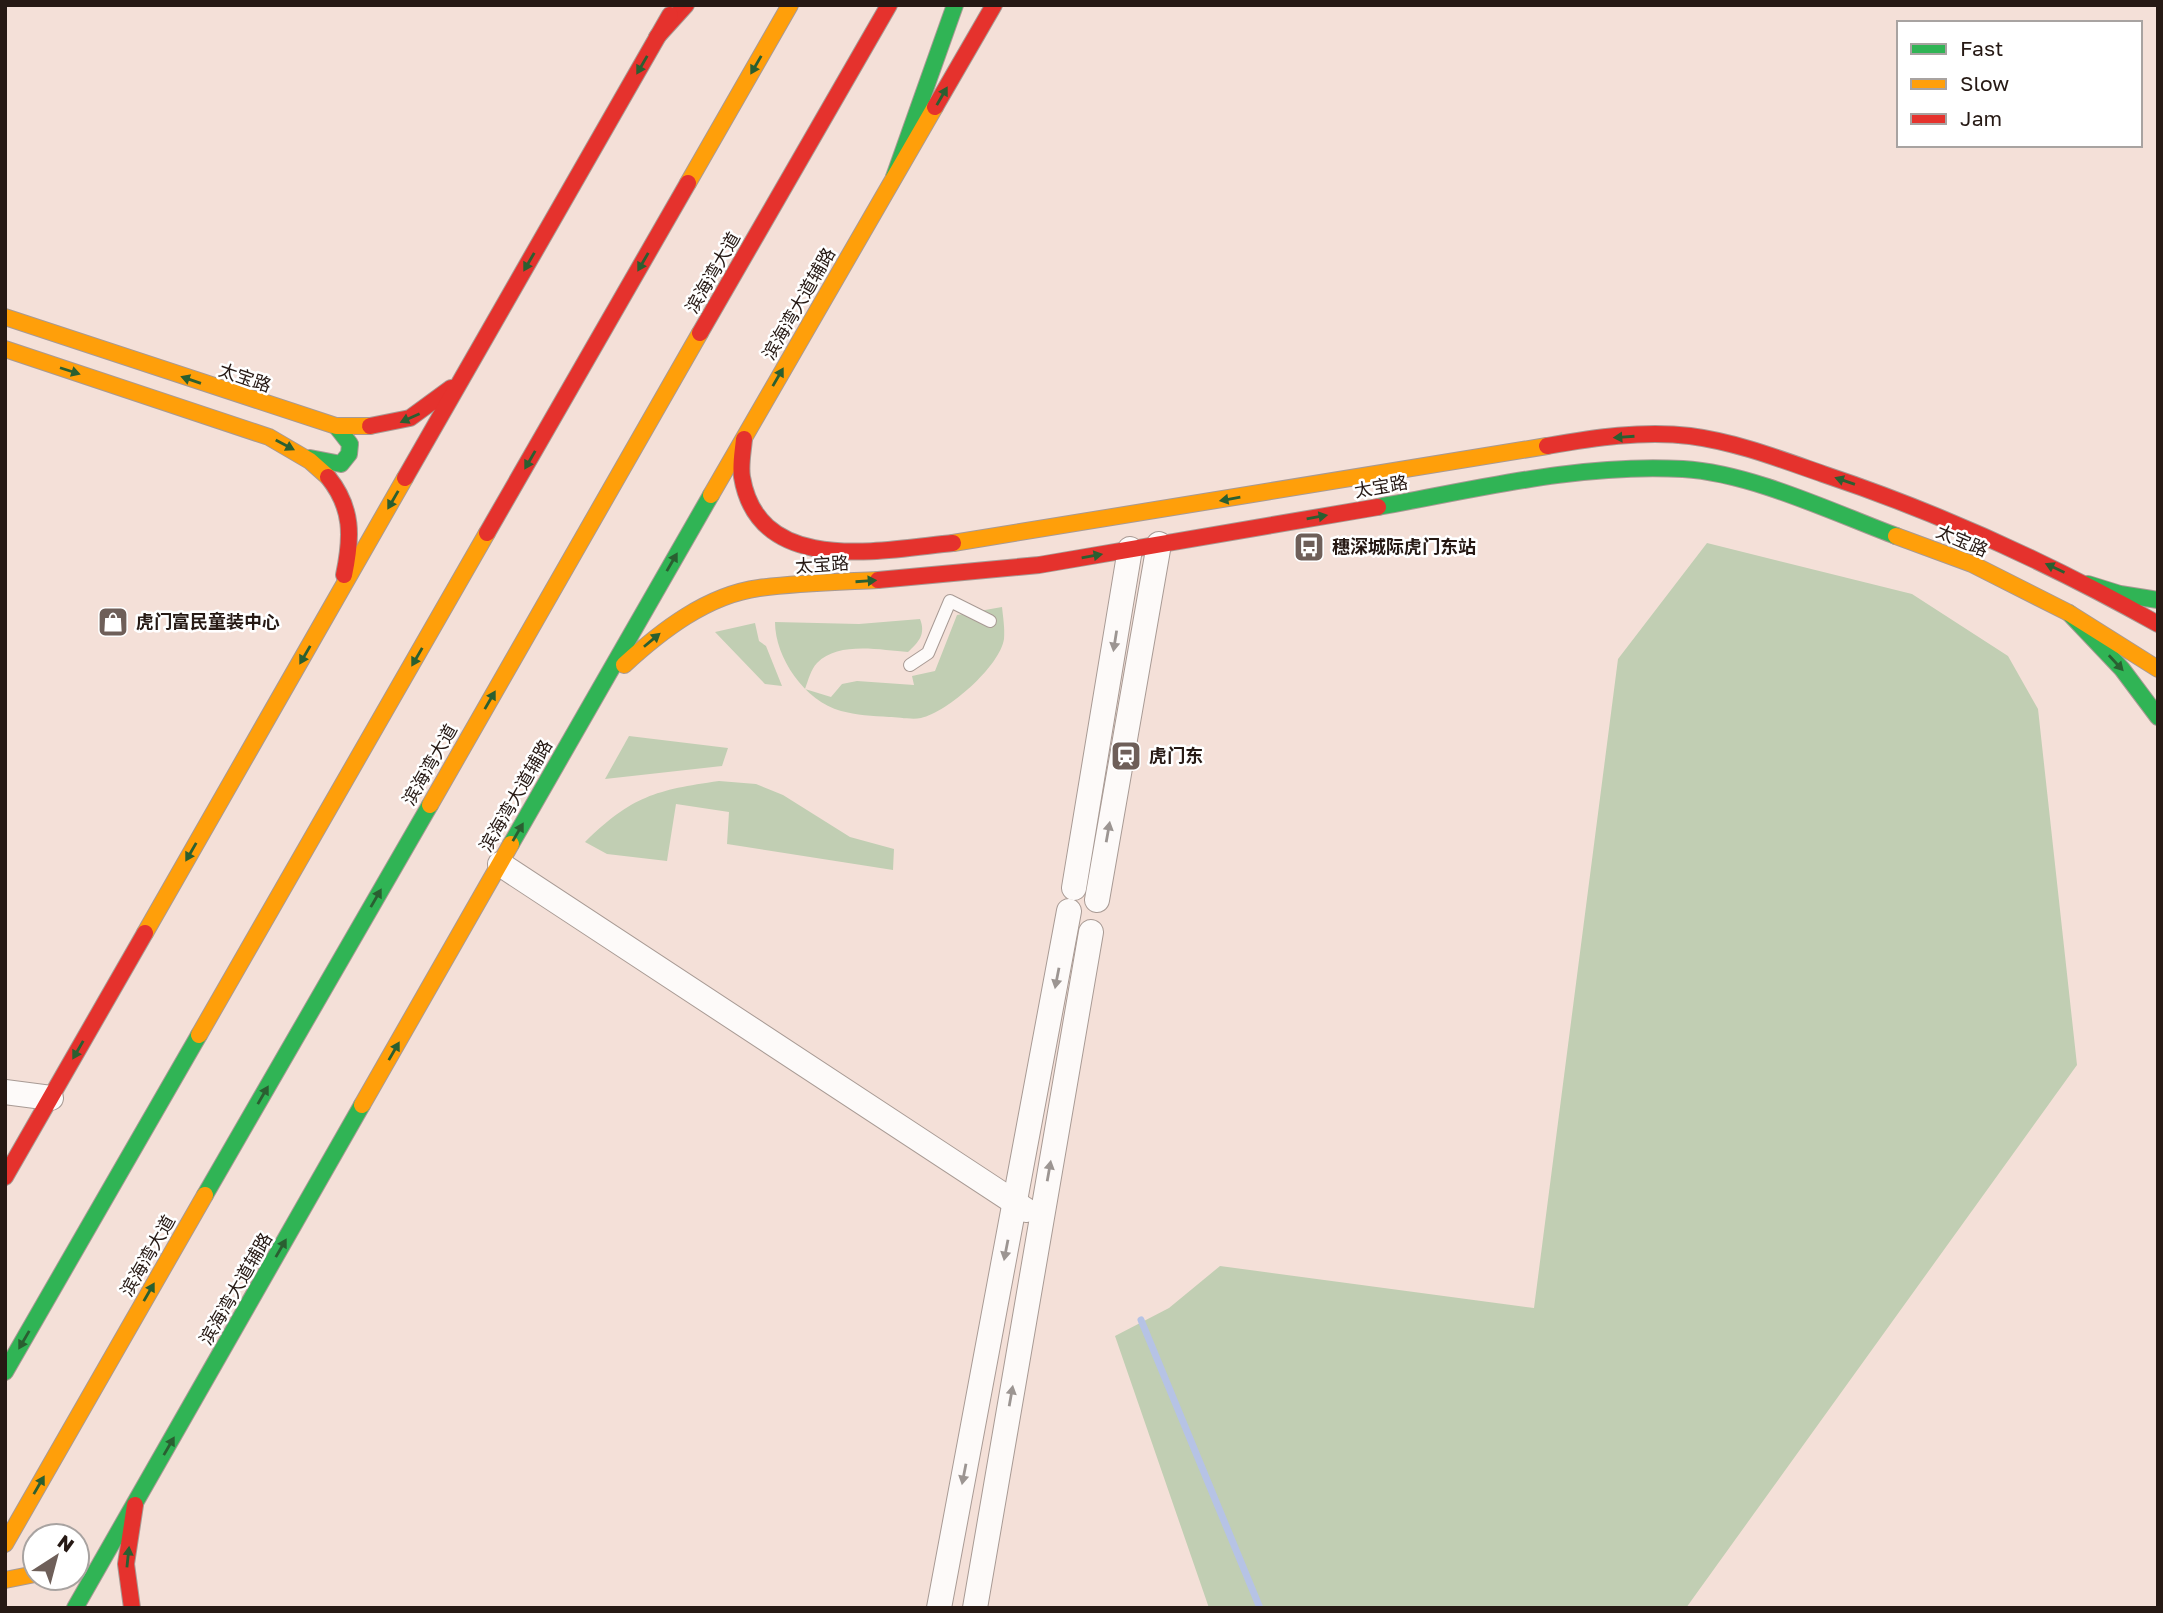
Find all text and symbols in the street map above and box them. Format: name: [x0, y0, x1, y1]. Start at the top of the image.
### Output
legend: [1897, 21, 2142, 147]
text: Fast: [1960, 35, 2003, 61]
one-way arrow: [635, 55, 648, 74]
one-way arrow: [750, 55, 762, 74]
text: Slow: [1960, 70, 2009, 96]
one-way arrow: [935, 86, 948, 105]
text: Jam: [1960, 105, 2002, 131]
street label: 滨海湾大道: [680, 228, 744, 317]
street label: 滨海湾大道辅路: [757, 243, 839, 364]
one-way arrow: [637, 252, 649, 272]
one-way arrow: [523, 253, 535, 272]
street label: 太宝路: [216, 358, 274, 396]
one-way arrow: [60, 366, 81, 376]
one-way arrow: [772, 368, 784, 387]
one-way arrow: [181, 374, 202, 385]
one-way arrow: [399, 413, 420, 424]
one-way arrow: [1613, 432, 1635, 443]
one-way arrow: [275, 439, 295, 451]
one-way arrow: [524, 450, 536, 469]
street label: 太宝路: [1352, 470, 1409, 502]
one-way arrow: [1834, 475, 1855, 486]
one-way arrow: [387, 491, 399, 510]
one-way arrow: [1219, 494, 1241, 505]
one-way arrow: [1306, 511, 1328, 522]
street label: 太宝路: [1933, 519, 1992, 561]
bus stop icon: 穗深城际虎门东站: [1292, 530, 1326, 564]
place label: 穗深城际虎门东站: [1332, 535, 1476, 557]
one-way arrow: [1081, 550, 1103, 561]
street label: 太宝路: [794, 551, 850, 577]
one-way arrow: [666, 553, 678, 572]
one-way arrow: [2045, 562, 2065, 574]
one-way arrow: [856, 575, 878, 586]
shop icon: 虎门富民童装中心: [96, 605, 130, 639]
place label: 虎门富民童装中心: [136, 610, 280, 632]
one-way arrow: [1109, 630, 1120, 652]
one-way arrow: [643, 632, 661, 647]
one-way arrow: [299, 645, 311, 665]
one-way arrow: [411, 647, 423, 666]
one-way arrow: [2108, 654, 2124, 672]
one-way arrow: [483, 691, 496, 710]
street label: 滨海湾大道: [397, 720, 461, 809]
street label: 滨海湾大道辅路: [474, 735, 556, 856]
station icon: 虎门东: [1109, 739, 1143, 773]
place label: 虎门东: [1149, 744, 1203, 766]
one-way arrow: [1103, 821, 1114, 843]
one-way arrow: [512, 822, 524, 841]
one-way arrow: [185, 843, 197, 862]
one-way arrow: [370, 888, 382, 907]
one-way arrow: [1051, 967, 1062, 989]
one-way arrow: [72, 1040, 84, 1059]
one-way arrow: [388, 1041, 400, 1060]
one-way arrow: [257, 1085, 269, 1104]
one-way arrow: [1044, 1160, 1055, 1182]
street label: 滨海湾大道: [115, 1211, 179, 1300]
street label: 滨海湾大道辅路: [194, 1228, 276, 1349]
one-way arrow: [275, 1239, 287, 1258]
one-way arrow: [1000, 1239, 1011, 1261]
one-way arrow: [143, 1282, 155, 1302]
one-way arrow: [18, 1330, 30, 1350]
one-way arrow: [1006, 1384, 1017, 1406]
one-way arrow: [162, 1436, 174, 1456]
one-way arrow: [958, 1463, 969, 1485]
one-way arrow: [33, 1475, 45, 1494]
north arrow: [21, 1522, 91, 1592]
text: N: [54, 1529, 79, 1556]
one-way arrow: [122, 1545, 133, 1567]

